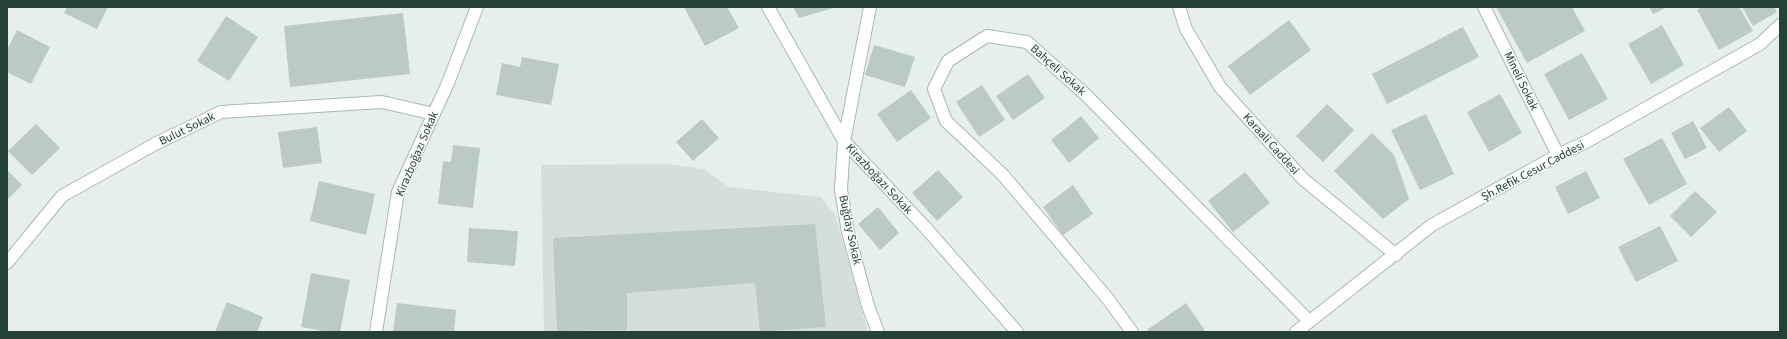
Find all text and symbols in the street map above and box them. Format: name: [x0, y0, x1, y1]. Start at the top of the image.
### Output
street label: Bahçeli Sokak: [1026, 40, 1090, 100]
street label: Mineli Sokak: [1499, 49, 1543, 113]
street label: Bulut Sokak: [156, 108, 218, 150]
street label: Kirazboğazı Sokak: [391, 109, 443, 199]
street label: Karaali Caddesi: [1239, 109, 1303, 179]
street label: Şh.Refik Cesur Caddesi: [1478, 137, 1588, 205]
street label: Kirazboğazı Sokak: [842, 140, 916, 218]
street label: Buğday Sokak: [834, 194, 866, 266]

